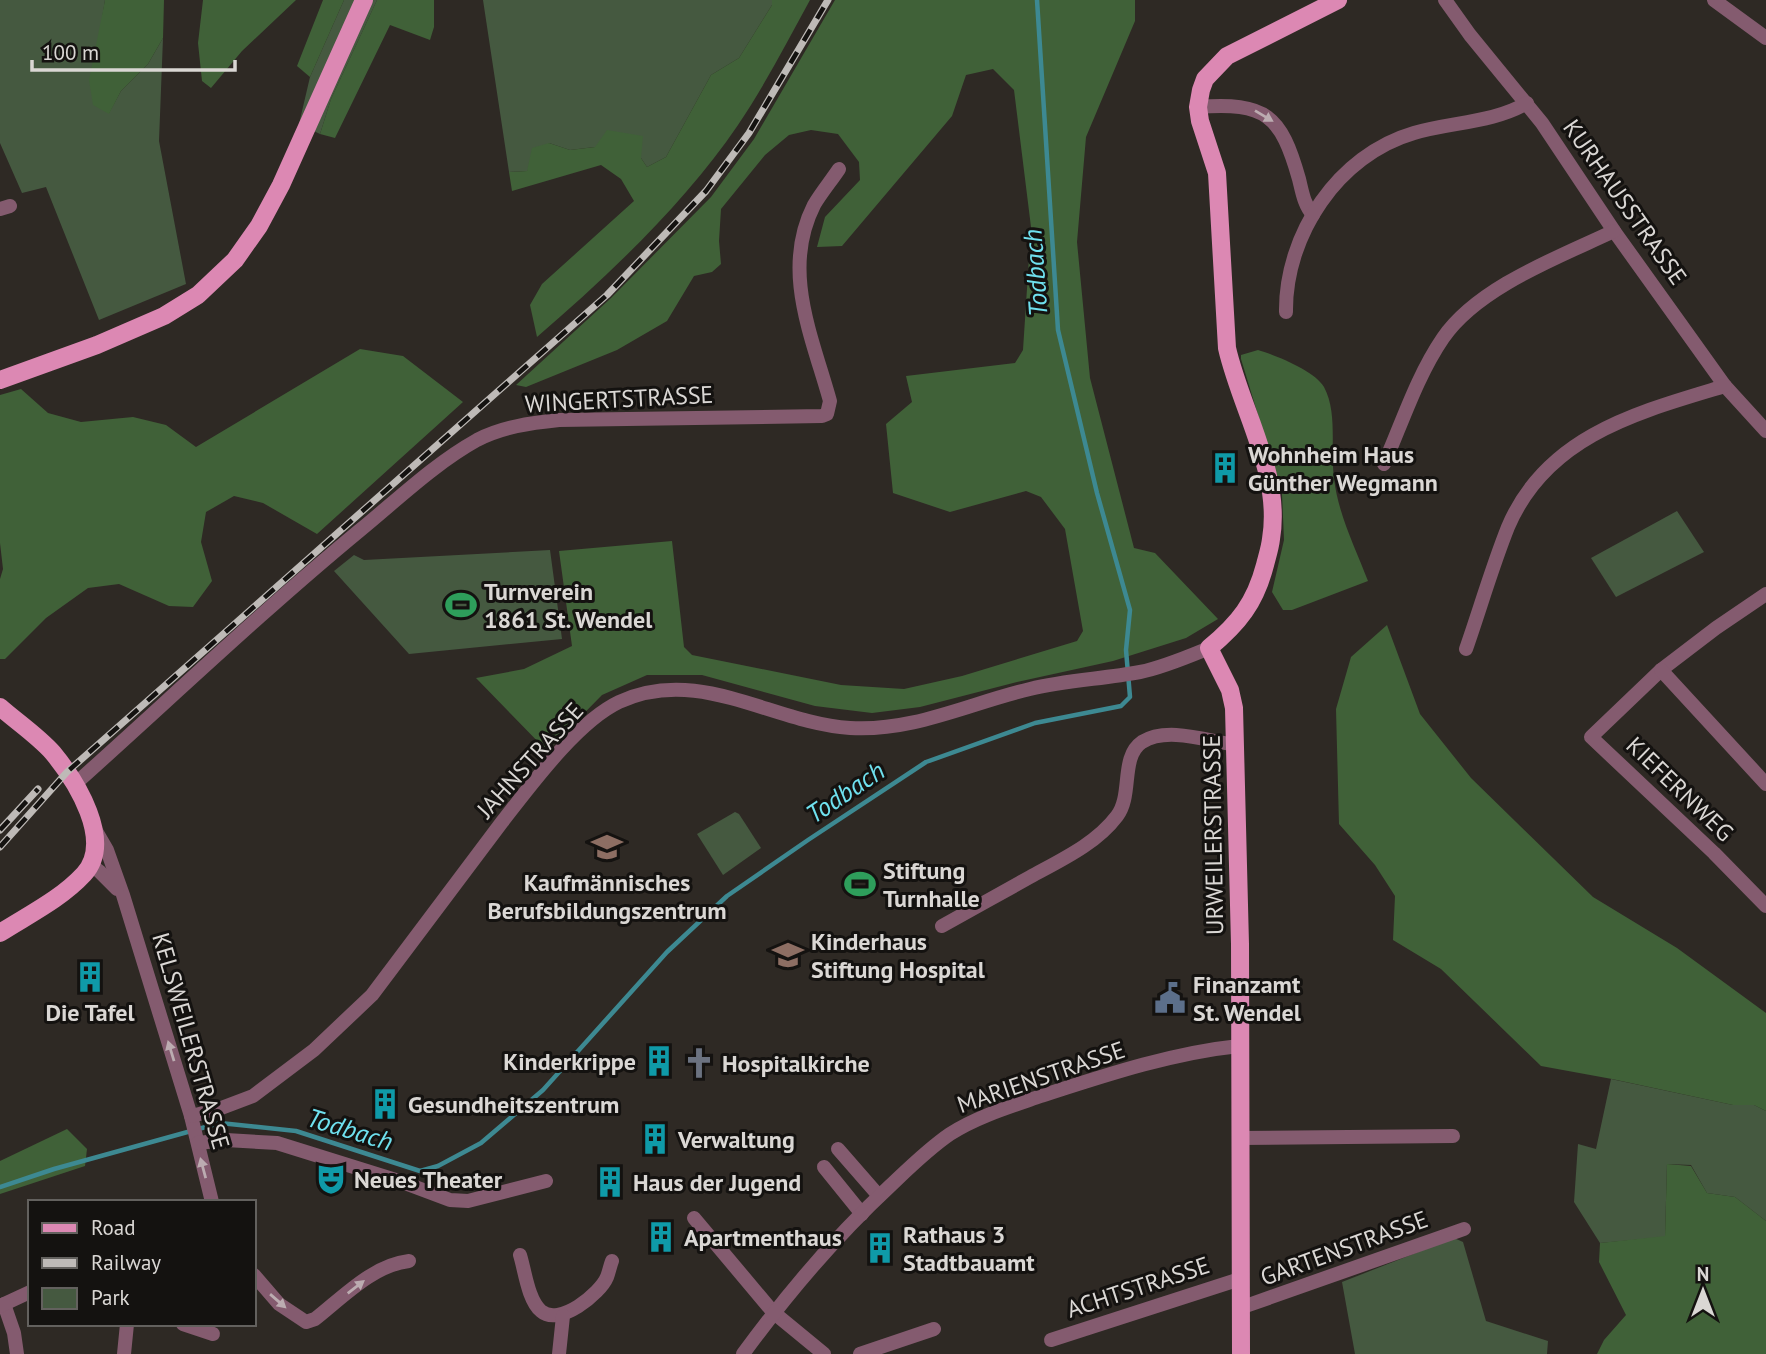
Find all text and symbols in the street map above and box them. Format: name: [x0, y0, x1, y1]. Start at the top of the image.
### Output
scale bar: [32, 28, 234, 72]
text: 100 m: [42, 39, 99, 66]
one-way arrow: [1254, 109, 1273, 122]
street label: KURHAUSSTRASSE: [1556, 113, 1694, 291]
water label: Todbach: [1015, 228, 1055, 318]
street label: WINGERTSTRASSE: [524, 379, 714, 419]
place label: Wohnheim Haus Günther Wegmann: [1248, 439, 1438, 498]
building icon: Wohnheim Haus Günther Wegmann: [1208, 451, 1242, 485]
place label: Turnverein 1861 St. Wendel: [484, 576, 653, 635]
sports icon: Turnverein 1861 St. Wendel: [444, 588, 478, 622]
street label: JAHNSTRASSE: [469, 696, 590, 825]
street label: KIEFERNWEG: [1620, 730, 1740, 848]
street label: URWEILERSTRASSE: [1196, 735, 1230, 935]
water label: Todbach: [799, 754, 891, 830]
school or university icon: Kaufmännisches Berufsbildungszentrum: [590, 830, 624, 864]
place label: Stiftung Turnhalle: [883, 855, 980, 914]
place label: Kaufmännisches Berufsbildungszentrum: [488, 867, 726, 926]
sports icon: Stiftung Turnhalle: [843, 867, 877, 901]
place label: Kinderhaus Stiftung Hospital: [811, 926, 986, 985]
street label: KELSWEILERSTRASSE: [145, 929, 237, 1153]
school or university icon: Kinderhaus Stiftung Hospital: [771, 938, 805, 972]
building icon: Die Tafel: [73, 960, 107, 994]
place label: Finanzamt St. Wendel: [1193, 969, 1302, 1028]
public building icon: Finanzamt St. Wendel: [1153, 981, 1187, 1015]
place label: Die Tafel: [45, 997, 136, 1028]
street label: MARIENSTRASSE: [953, 1034, 1129, 1120]
one-way arrow: [166, 1040, 176, 1061]
building icon: Kinderkrippe: [642, 1044, 676, 1078]
place label: Kinderkrippe: [503, 1046, 636, 1077]
church icon: Hospitalkirche: [682, 1046, 716, 1080]
place label: Hospitalkirche: [722, 1048, 870, 1079]
building icon: Gesundheitszentrum: [368, 1087, 402, 1121]
place label: Gesundheitszentrum: [408, 1089, 619, 1120]
water label: Todbach: [303, 1100, 397, 1158]
building icon: Verwaltung: [638, 1122, 672, 1156]
place label: Verwaltung: [677, 1124, 795, 1155]
one-way arrow: [198, 1157, 208, 1178]
theatre icon: Neues Theater: [314, 1162, 348, 1196]
place label: Neues Theater: [354, 1164, 503, 1195]
building icon: Haus der Jugend: [593, 1165, 627, 1199]
place label: Haus der Jugend: [633, 1167, 801, 1198]
legend: [28, 1200, 256, 1326]
street label: GARTENSTRASSE: [1256, 1203, 1432, 1293]
text: Road: [91, 1214, 135, 1241]
place label: Rathaus 3 Stadtbauamt: [903, 1219, 1035, 1278]
building icon: Apartmenthaus: [644, 1220, 678, 1254]
place label: Apartmenthaus: [684, 1222, 842, 1253]
building icon: Rathaus 3 Stadtbauamt: [863, 1231, 897, 1265]
text: Railway: [91, 1249, 161, 1276]
street label: ACHTSTRASSE: [1062, 1249, 1214, 1325]
north arrow: [1668, 1256, 1738, 1326]
text: N: [1697, 1262, 1709, 1286]
one-way arrow: [346, 1280, 364, 1295]
text: Park: [91, 1284, 130, 1311]
one-way arrow: [269, 1293, 287, 1309]

